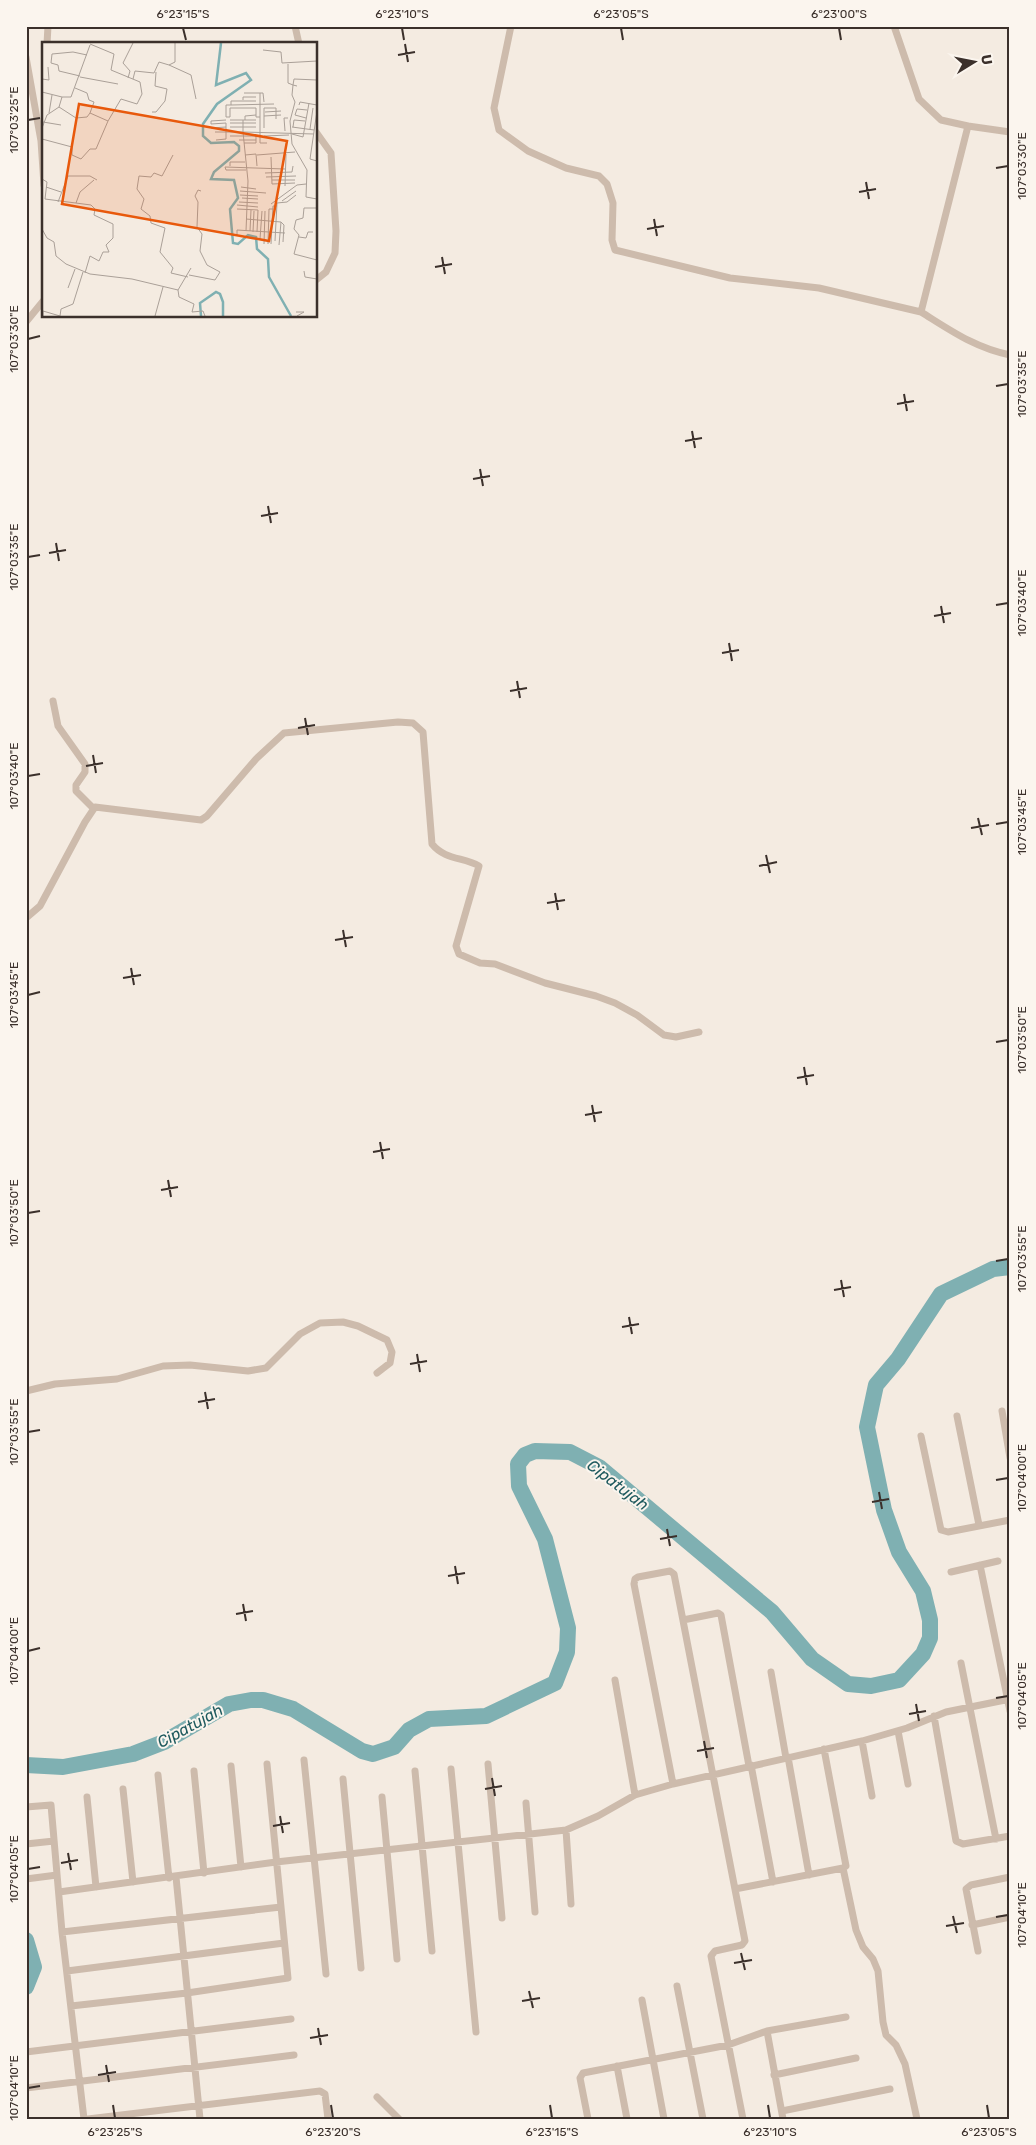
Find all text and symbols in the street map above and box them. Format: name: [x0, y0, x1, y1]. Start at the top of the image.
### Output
text: 6°23'15"S: [157, 7, 209, 21]
text: 6°23'10"S: [375, 7, 429, 21]
text: 6°23'05"S: [593, 7, 649, 21]
text: 6°23'00"S: [811, 7, 867, 21]
north arrow: [948, 38, 998, 88]
inset map: [42, 42, 318, 318]
text: U: [977, 53, 996, 66]
text: 107°03'25"E: [7, 87, 21, 153]
text: 107°03'30"E: [1015, 132, 1029, 200]
text: 107°03'30"E: [7, 305, 21, 373]
text: 107°03'35"E: [1015, 350, 1029, 418]
text: 107°03'35"E: [7, 523, 21, 591]
text: 107°03'40"E: [1015, 569, 1029, 637]
text: 107°03'40"E: [7, 742, 21, 810]
text: 107°03'45"E: [1015, 789, 1029, 855]
text: 107°03'45"E: [7, 962, 21, 1028]
text: 107°03'50"E: [1015, 1006, 1029, 1074]
text: 107°03'50"E: [7, 1179, 21, 1247]
text: 107°03'55"E: [1015, 1225, 1029, 1293]
text: 107°03'55"E: [7, 1398, 21, 1466]
text: 107°04'00"E: [1015, 1444, 1029, 1512]
water label: Cipatujah: [583, 1456, 653, 1514]
text: 107°04'00"E: [7, 1617, 21, 1685]
text: 107°04'05"E: [1015, 1662, 1029, 1730]
water label: Cipatujah: [154, 1700, 226, 1752]
text: 107°04'05"E: [7, 1835, 21, 1903]
text: 107°04'10"E: [1015, 1882, 1029, 1948]
text: 107°04'10"E: [7, 2055, 21, 2121]
text: 6°23'25"S: [88, 2125, 142, 2139]
text: 6°23'20"S: [305, 2125, 361, 2139]
text: 6°23'15"S: [526, 2125, 578, 2139]
text: 6°23'10"S: [743, 2125, 797, 2139]
text: 6°23'05"S: [961, 2125, 1017, 2139]

